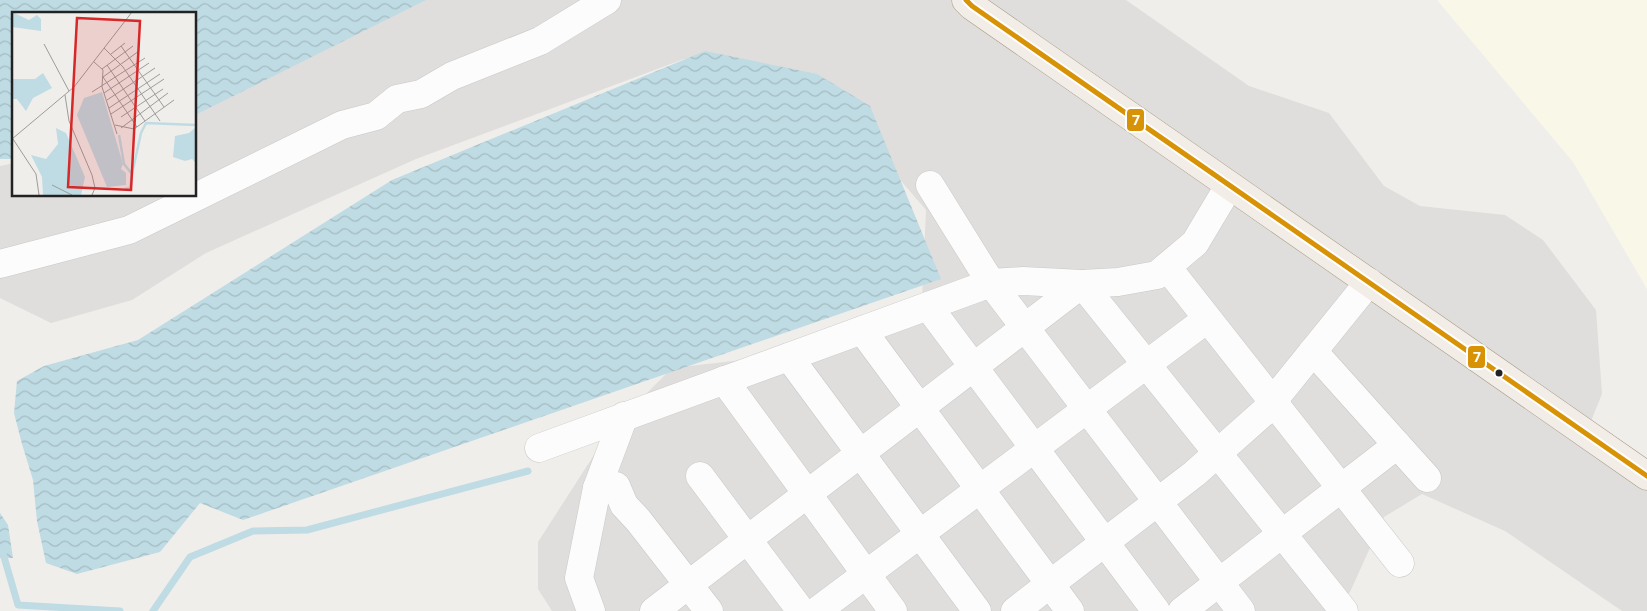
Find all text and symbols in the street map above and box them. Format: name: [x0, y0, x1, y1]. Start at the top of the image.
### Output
inset map: [12, 12, 196, 196]
line badge: 7: [1126, 108, 1145, 132]
text: 7: [1132, 110, 1140, 129]
line badge: 7: [1467, 345, 1486, 369]
text: 7: [1473, 347, 1481, 366]
unlabelled marker: [1494, 368, 1504, 378]

